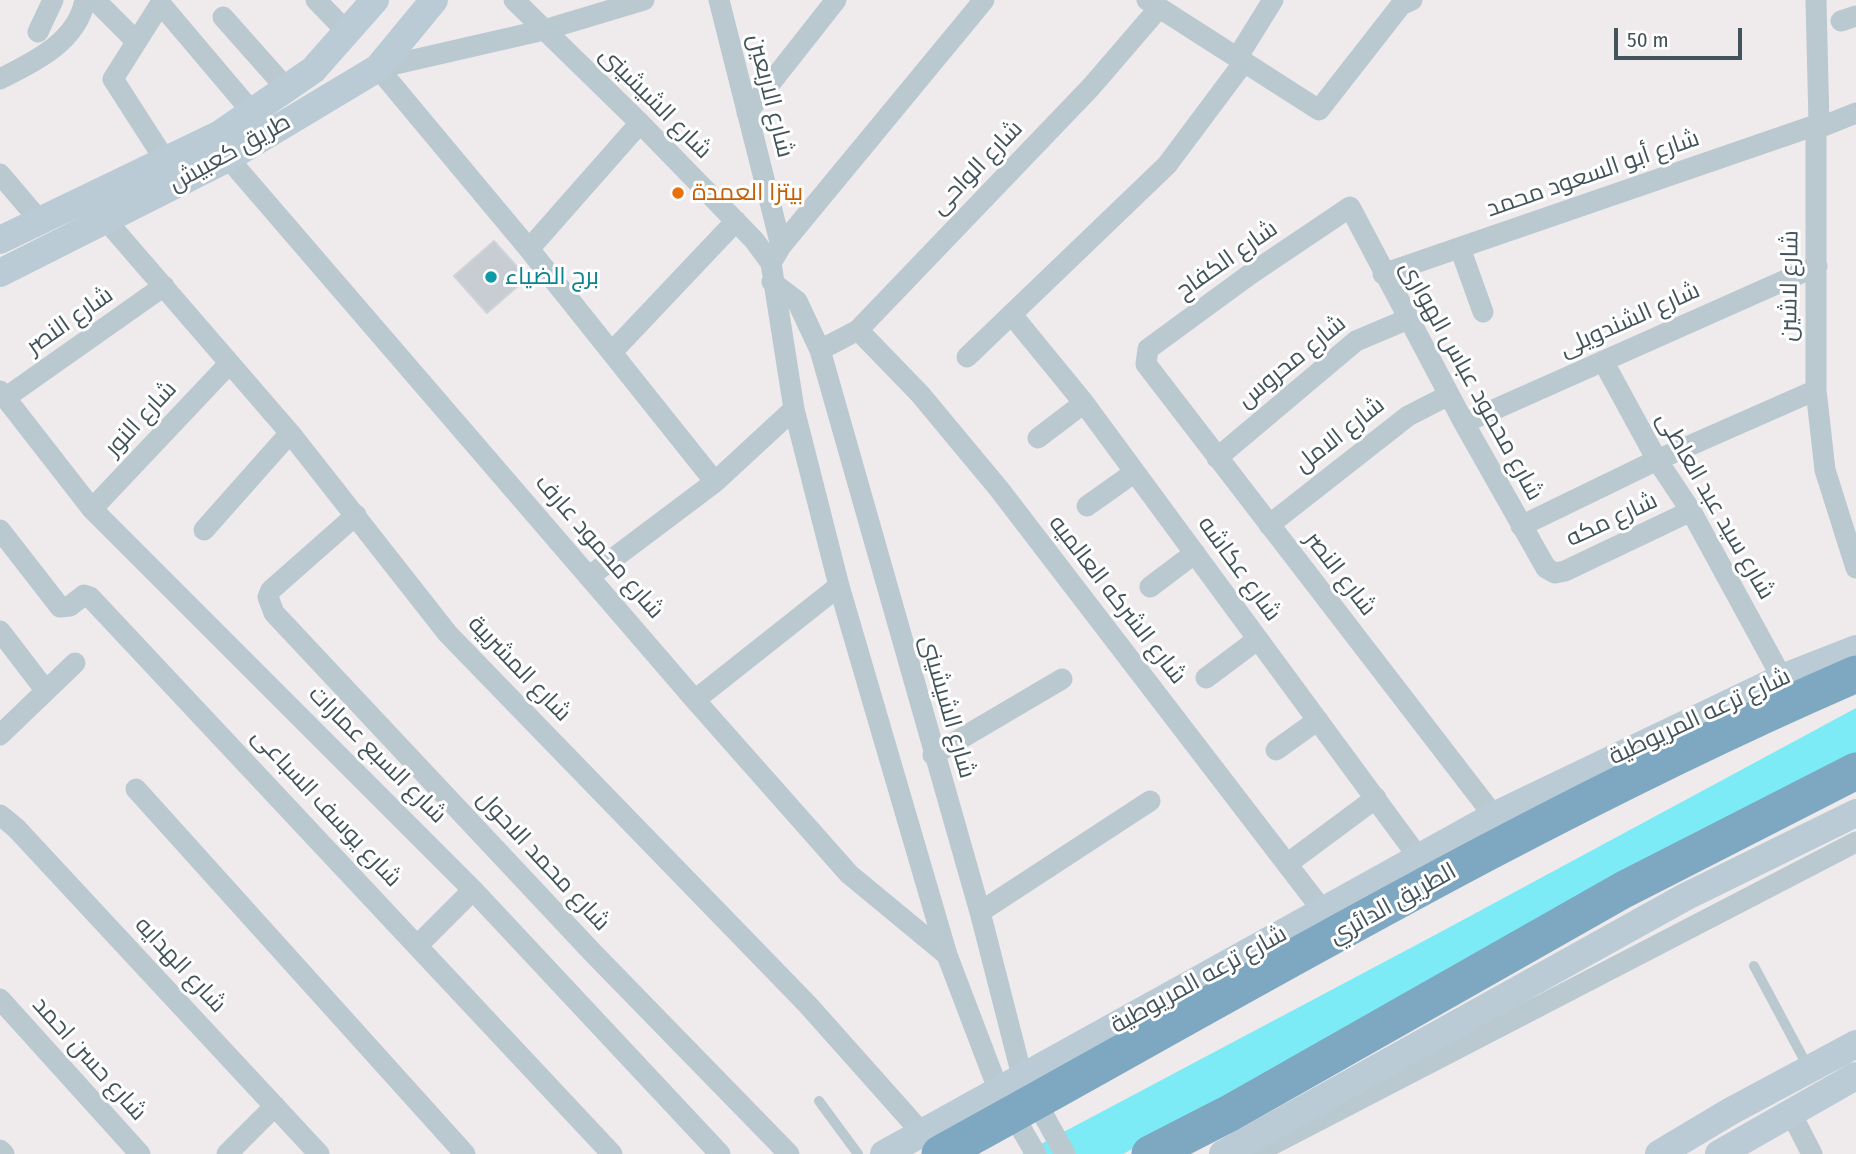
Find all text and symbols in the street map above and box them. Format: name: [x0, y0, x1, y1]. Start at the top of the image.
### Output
scale bar: [1618, 14, 1746, 58]
text: 50 m: [1627, 27, 1669, 53]
street label: شارع الاربعين: [741, 31, 799, 161]
street label: شارع الشيشينى: [593, 41, 717, 165]
street label: طريق كعبيش: [164, 108, 296, 198]
street label: شارع الواحى: [925, 115, 1029, 221]
street label: شارع أبو السعود محمد: [1483, 124, 1703, 224]
place label: بيتزا العمدة: [692, 179, 803, 207]
marker: بيتزا العمدة: [670, 185, 686, 201]
street label: شارع الكفاح: [1171, 215, 1283, 305]
street label: شارع لاشين: [1775, 230, 1805, 342]
street label: شارع محمود عباس الهوارى: [1393, 256, 1549, 506]
place label: برج الضياء: [505, 263, 599, 291]
marker: برج الضياء: [483, 269, 499, 285]
street label: شارع الشندويلى: [1555, 276, 1705, 364]
street label: شارع النصر: [21, 281, 119, 361]
street label: شارع محروس: [1232, 309, 1352, 415]
street label: شارع النور: [99, 375, 183, 463]
street label: شارع الامل: [1289, 391, 1391, 479]
street label: شارع سيد عبد العاطى: [1650, 407, 1780, 605]
street label: شارع محمود عارف: [529, 469, 669, 625]
street label: شارع مكه: [1562, 486, 1662, 554]
street label: شارع الشركه العالميه: [1042, 510, 1192, 690]
street label: شارع عكاشه: [1191, 511, 1287, 627]
street label: شارع النصر: [1298, 526, 1382, 622]
street label: شارع المشربية: [461, 610, 577, 728]
street label: شارع الشيشينى: [913, 632, 981, 782]
street label: شارع ترعه المريوطية: [1605, 662, 1795, 772]
street label: شارع السبع عمارات: [302, 680, 452, 830]
street label: شارع يوسف السباعى: [245, 723, 407, 893]
street label: شارع محمد الاحول: [470, 785, 616, 937]
street label: الطريق الدائري: [1324, 857, 1462, 951]
street label: شارع الهدايه: [128, 911, 232, 1019]
street label: شارع ترعه المريوطية: [1106, 920, 1292, 1040]
street label: شارع حسن احمد: [26, 991, 152, 1127]

